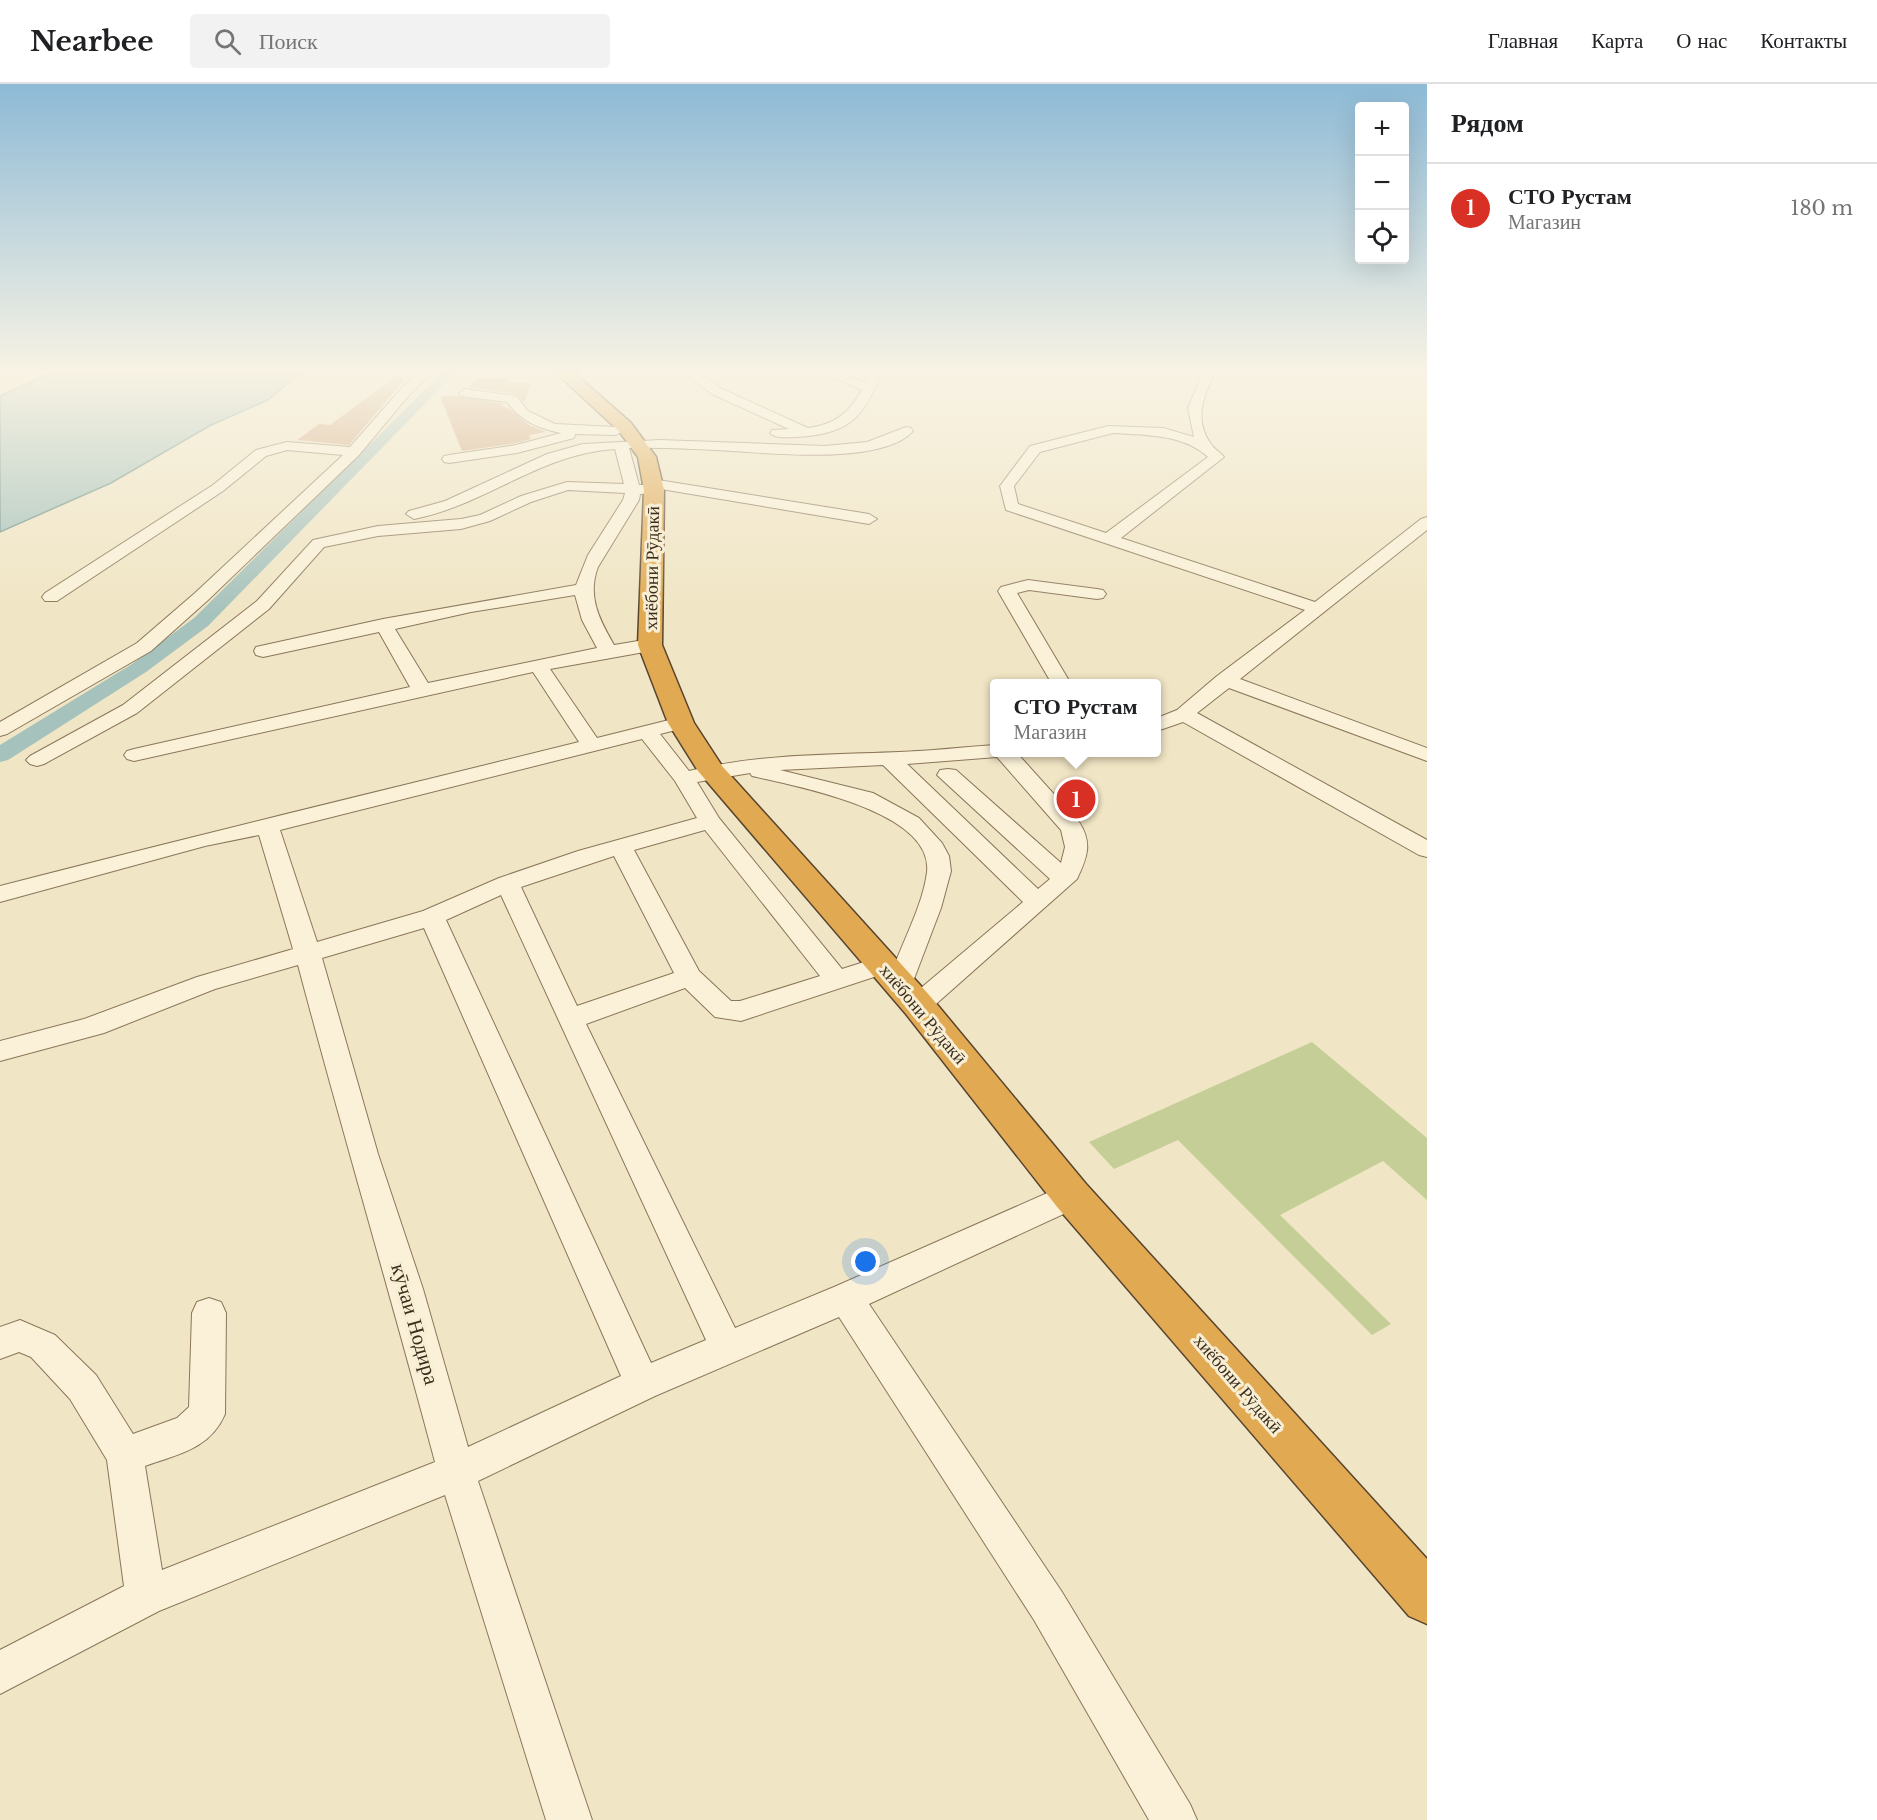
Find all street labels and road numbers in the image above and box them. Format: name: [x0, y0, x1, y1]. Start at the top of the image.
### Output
street label: хиёбони Рӯдакӣ: [640, 506, 664, 630]
street label: хиёбони Рӯдакӣ: [875, 960, 971, 1069]
street label: кӯчаи Нодира: [385, 1261, 445, 1388]
street label: хиёбони Рӯдакӣ: [1189, 1330, 1287, 1438]

